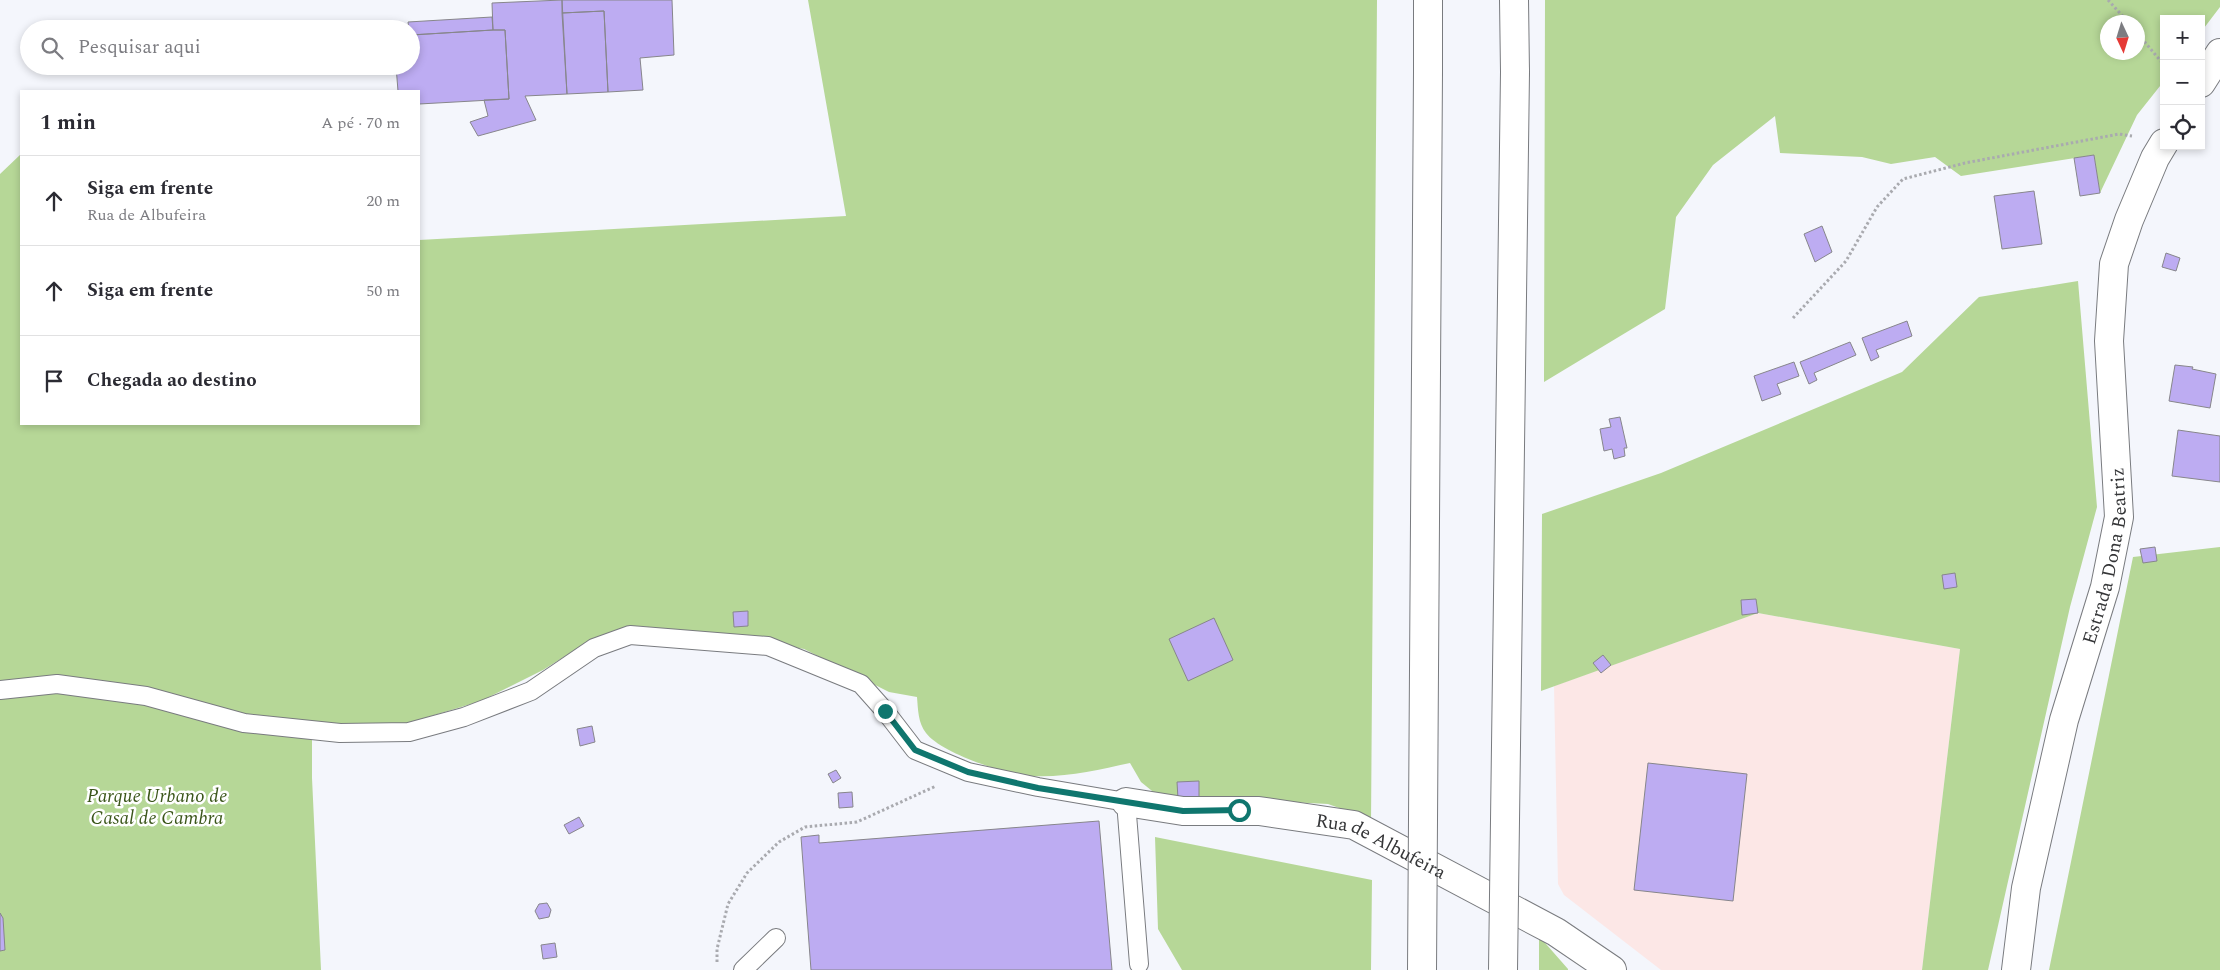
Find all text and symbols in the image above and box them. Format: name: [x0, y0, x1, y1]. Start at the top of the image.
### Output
north arrow: [2100, 15, 2145, 60]
map controls: [2160, 15, 2205, 150]
button: +: [2160, 15, 2205, 60]
search box: [20, 20, 420, 75]
text: Pesquisar aqui: [78, 33, 201, 62]
icon: search: [38, 34, 66, 62]
button: −: [2160, 60, 2205, 105]
button: locate: [2160, 105, 2205, 150]
text: 1 min: [40, 107, 96, 139]
text: A pé · 70 m: [321, 111, 400, 135]
text: Siga em frente: [87, 174, 213, 203]
icon: ahead: [40, 187, 68, 215]
text: 20 m: [366, 189, 400, 213]
text: Rua de Albufeira: [87, 203, 206, 227]
text: Siga em frente: [87, 276, 213, 305]
icon: ahead: [40, 277, 68, 305]
text: 50 m: [366, 279, 400, 303]
text: Chegada ao destino: [87, 366, 257, 395]
icon: arrive: [40, 367, 68, 395]
street label: Estrada Dona Beatriz: [2075, 467, 2135, 648]
route end: [874, 700, 897, 723]
park label: Parque Urbano de Casal de Cambra: [87, 782, 227, 833]
route start: [1228, 799, 1251, 822]
street label: Rua de Albufeira: [1314, 807, 1452, 888]

